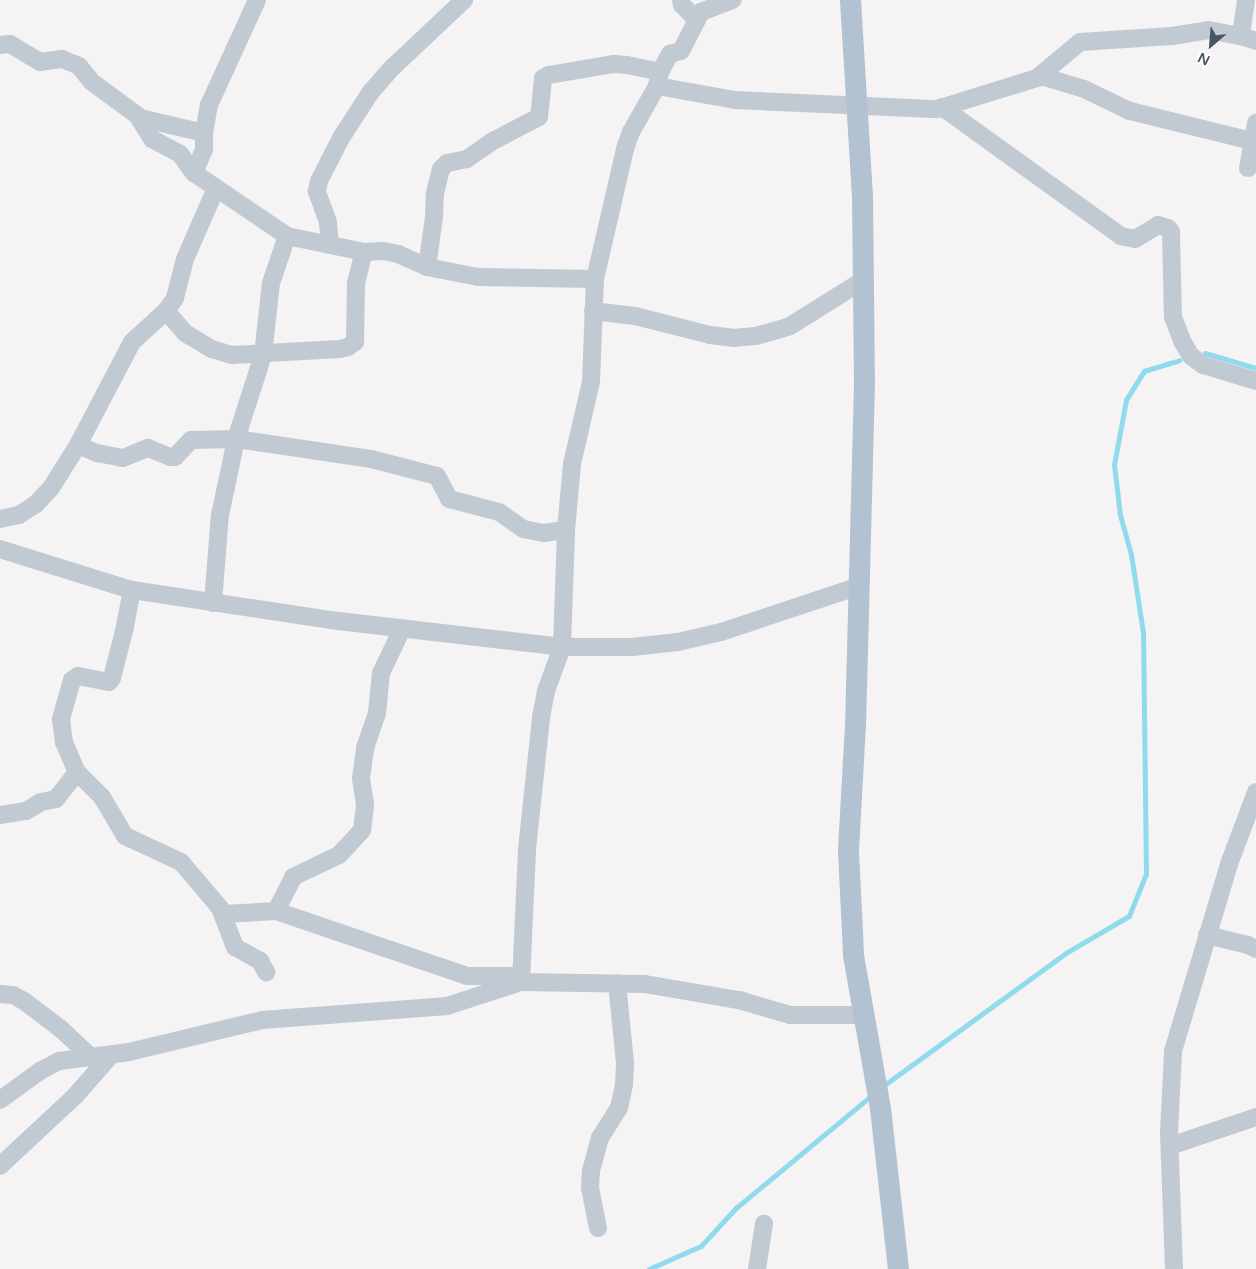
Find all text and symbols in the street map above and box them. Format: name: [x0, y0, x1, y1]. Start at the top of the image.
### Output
north arrow: [1186, 20, 1236, 70]
text: N: [1195, 49, 1213, 69]

